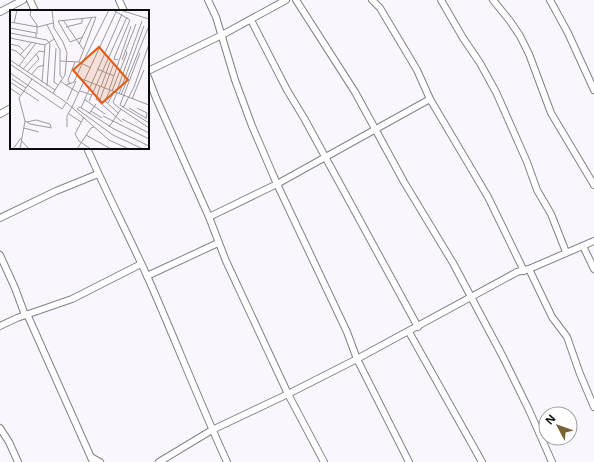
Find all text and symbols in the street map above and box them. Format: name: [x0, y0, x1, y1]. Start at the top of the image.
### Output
inset map: [10, 10, 149, 149]
north arrow: [538, 406, 578, 446]
text: N: [541, 411, 559, 427]

